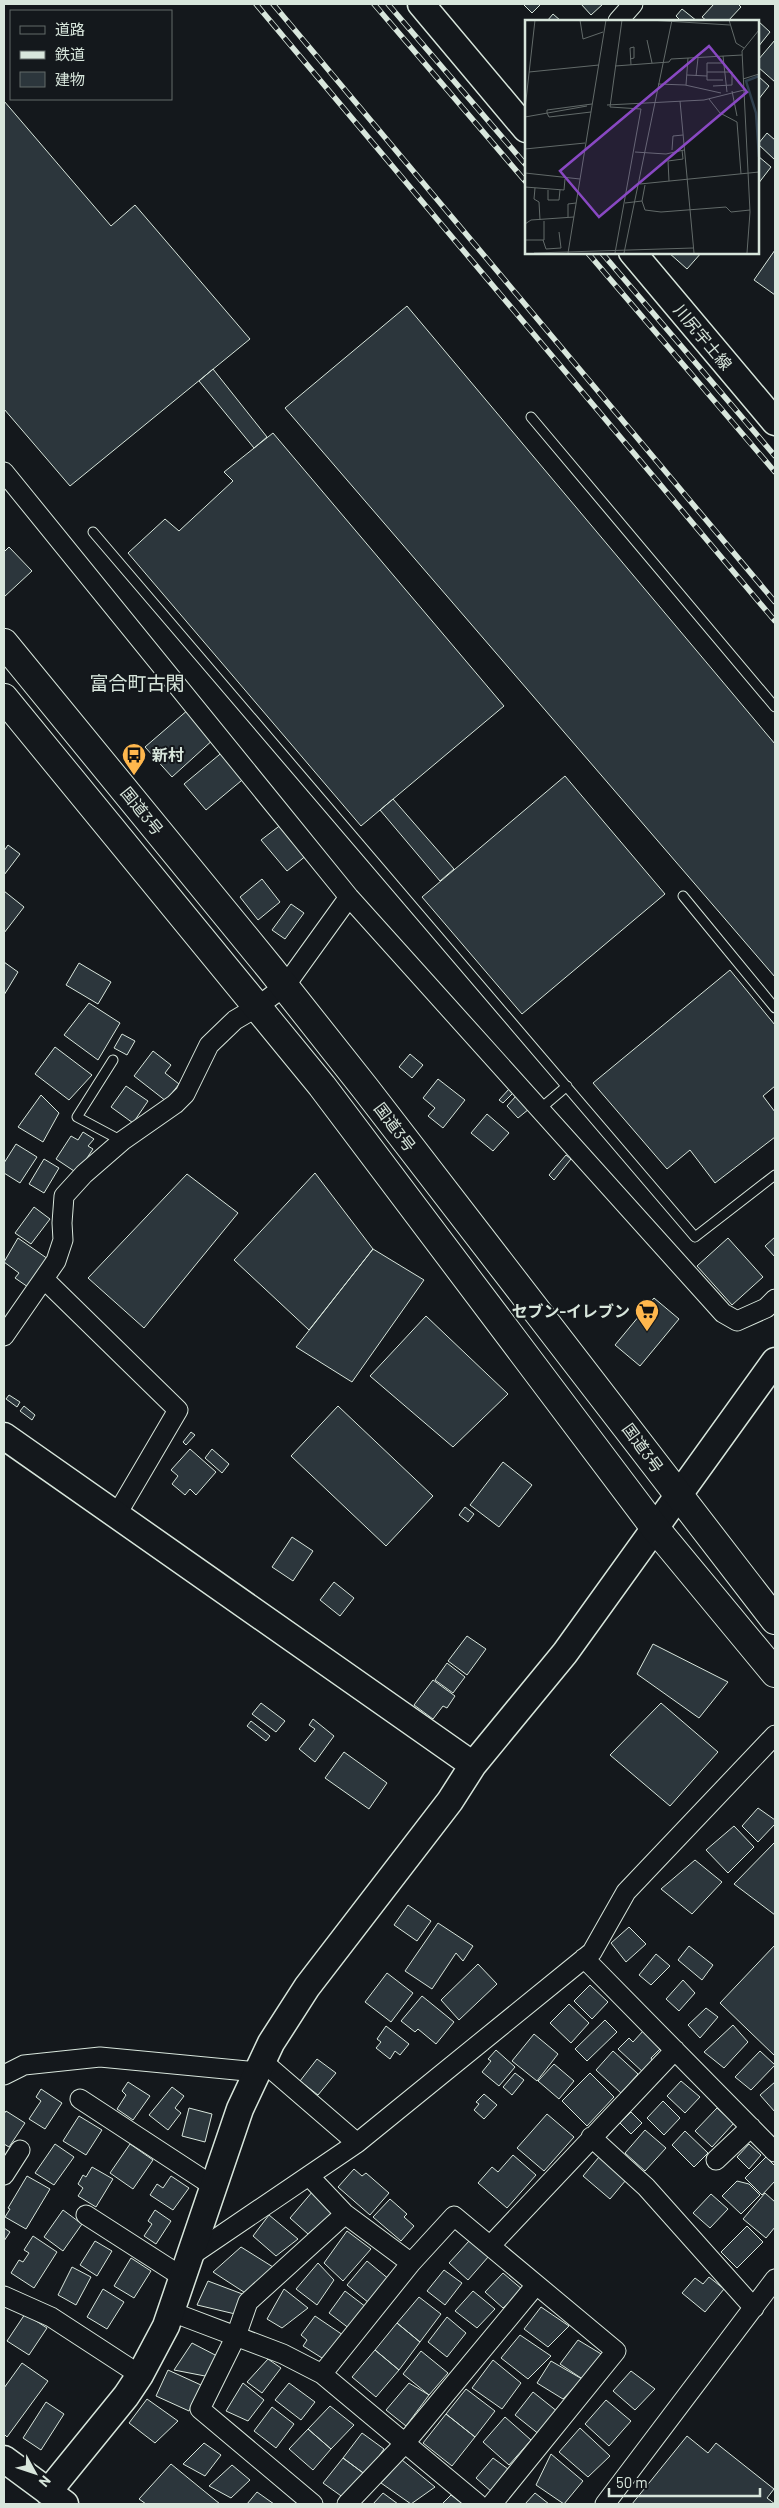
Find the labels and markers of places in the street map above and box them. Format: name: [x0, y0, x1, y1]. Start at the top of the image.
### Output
bus stop icon: 新村: [121, 742, 147, 776]
place label: 新村: [152, 745, 184, 764]
supermarket icon: セブン-イレブン: [634, 1298, 660, 1332]
place label: セブン-イレブン: [511, 1301, 630, 1320]

